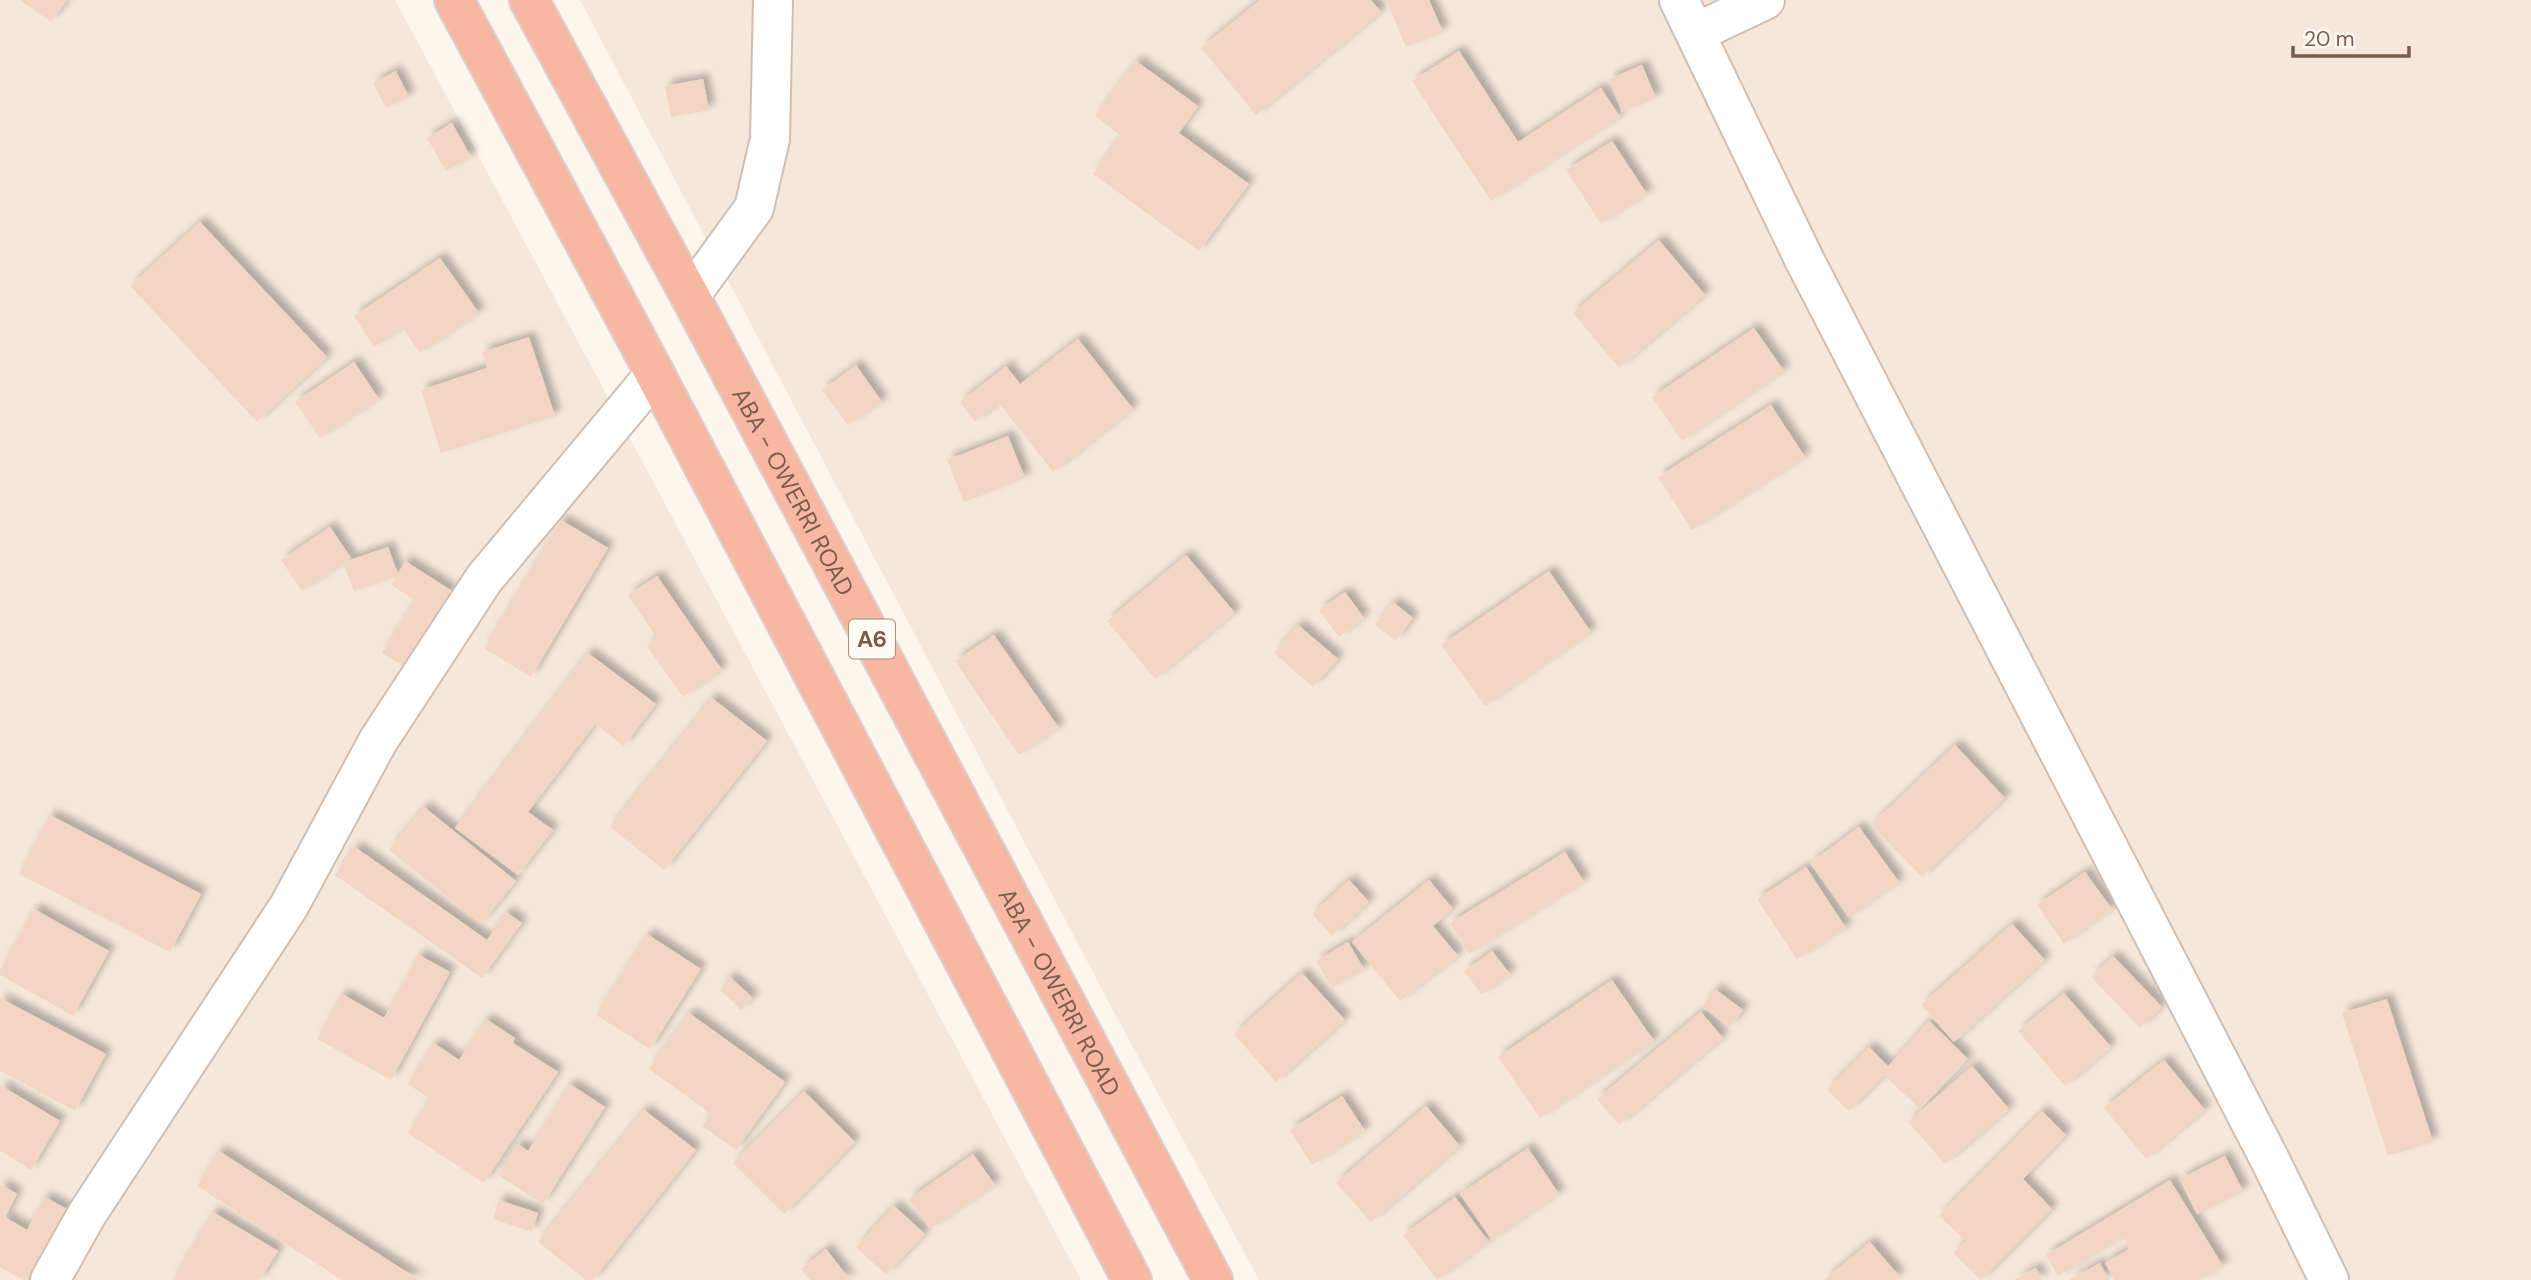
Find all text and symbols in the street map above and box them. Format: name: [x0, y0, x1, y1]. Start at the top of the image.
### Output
scale bar: [2293, 14, 2408, 58]
text: 20 m: [2304, 25, 2355, 53]
street label: ABA - OWERRI ROAD: [726, 382, 862, 601]
road number: A6: [849, 620, 895, 659]
street label: ABA - OWERRI ROAD: [992, 882, 1128, 1101]

